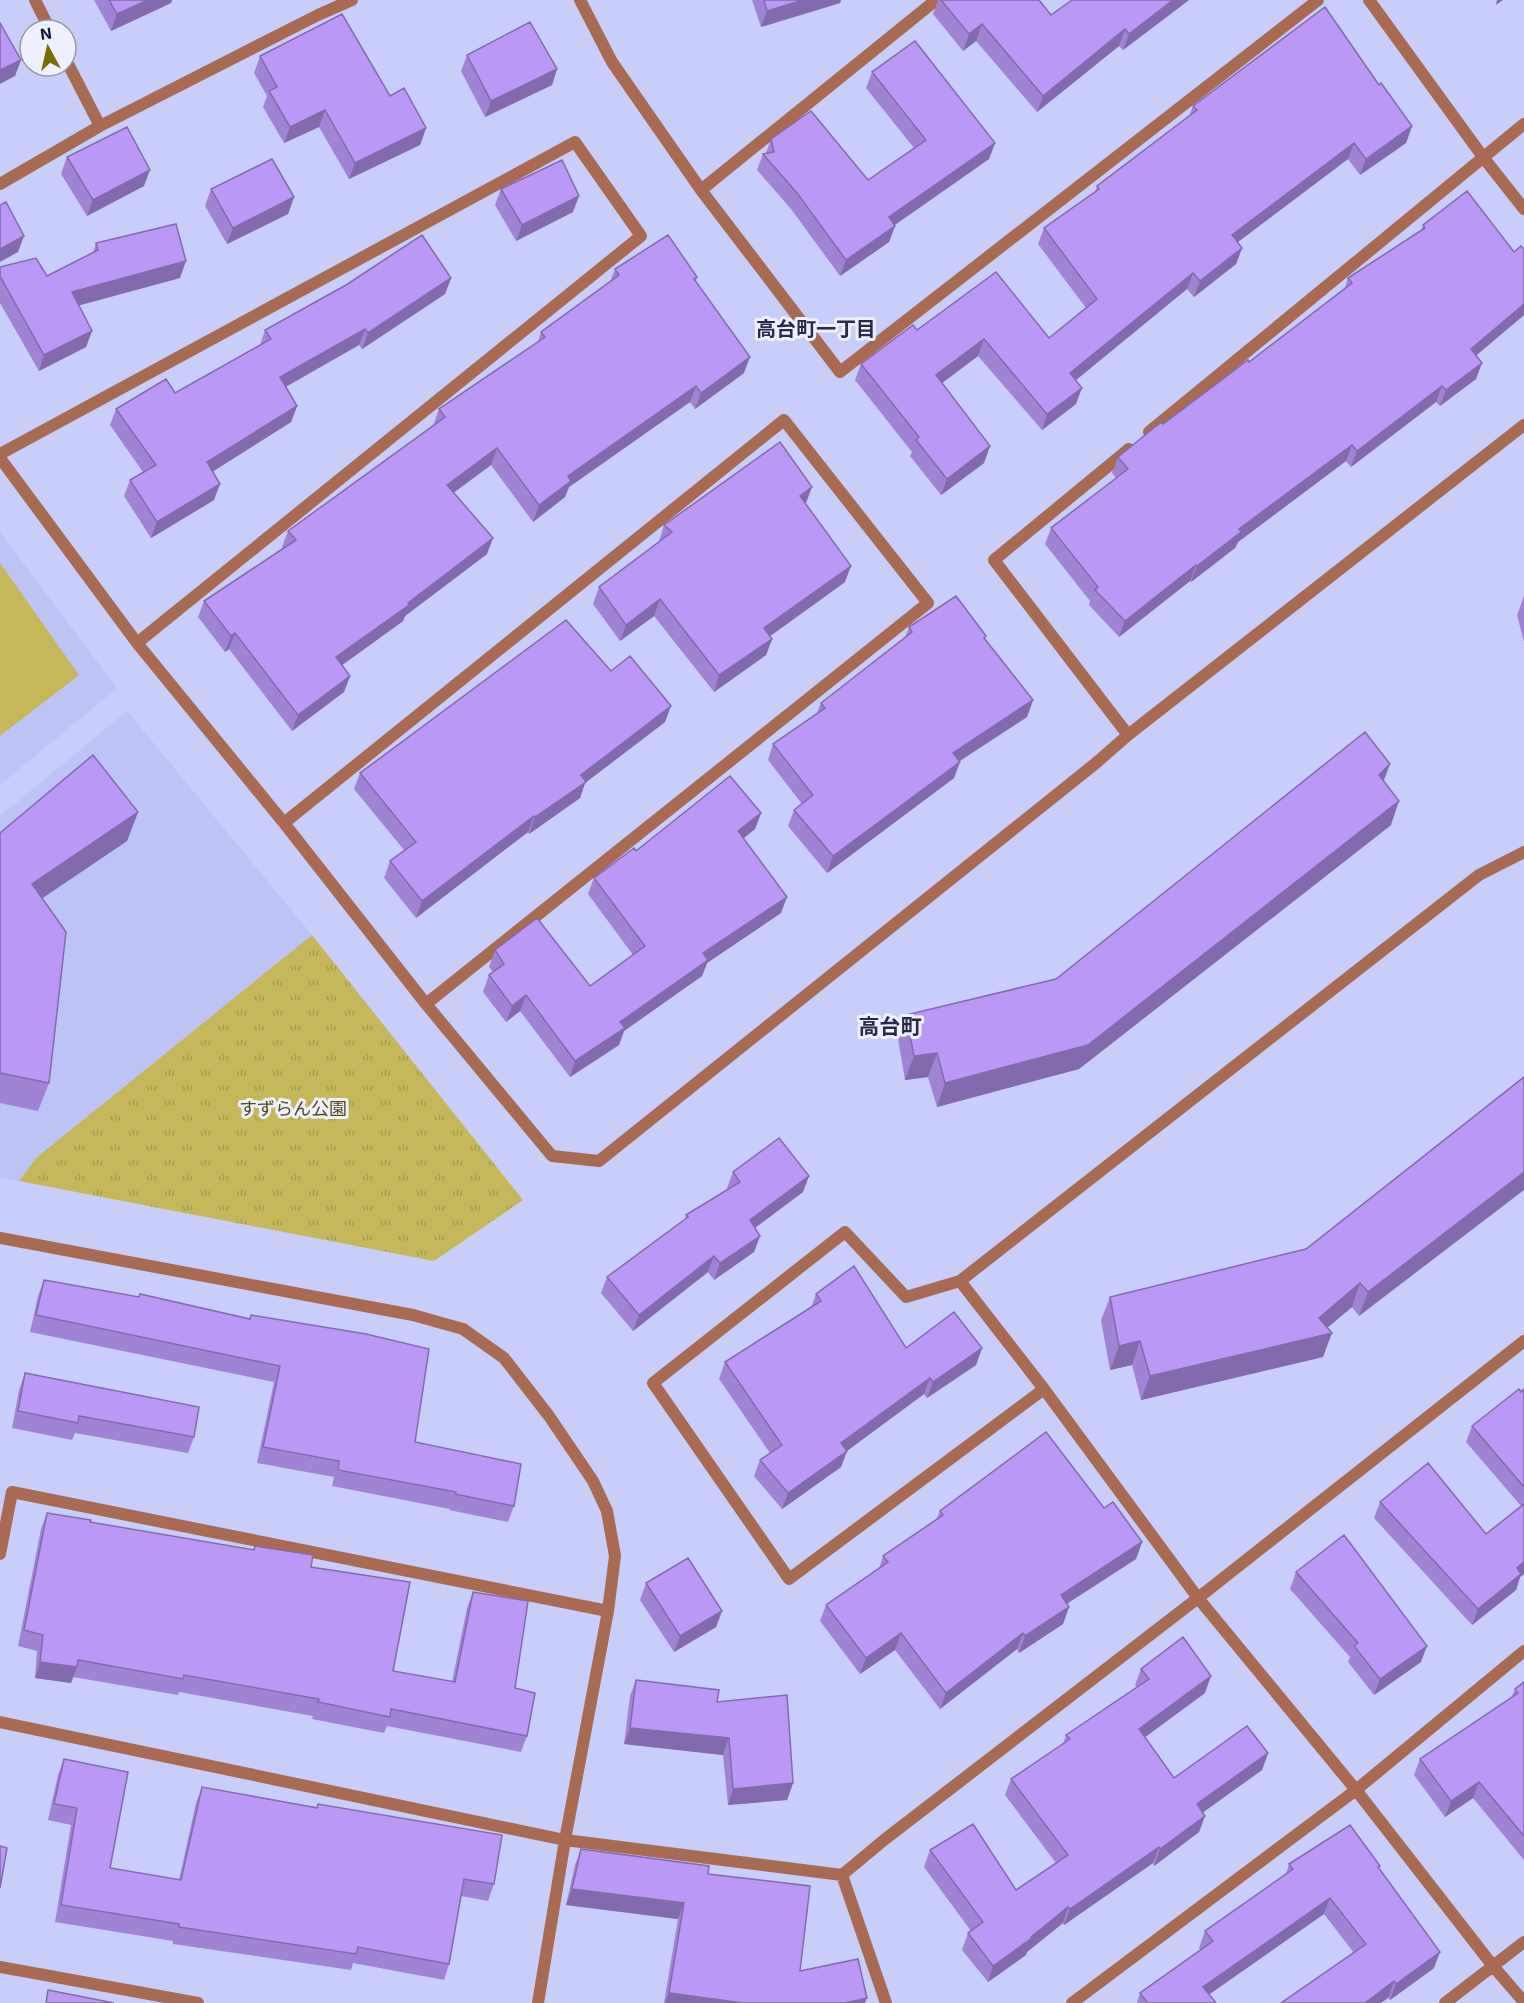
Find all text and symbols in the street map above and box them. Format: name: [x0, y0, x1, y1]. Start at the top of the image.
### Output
north arrow: [18, 18, 78, 78]
text: N: [39, 22, 53, 43]
district label: 高台町一丁目: [756, 316, 876, 340]
district label: 高台町: [859, 1013, 922, 1038]
park label: すずらん公園: [239, 1097, 347, 1119]

